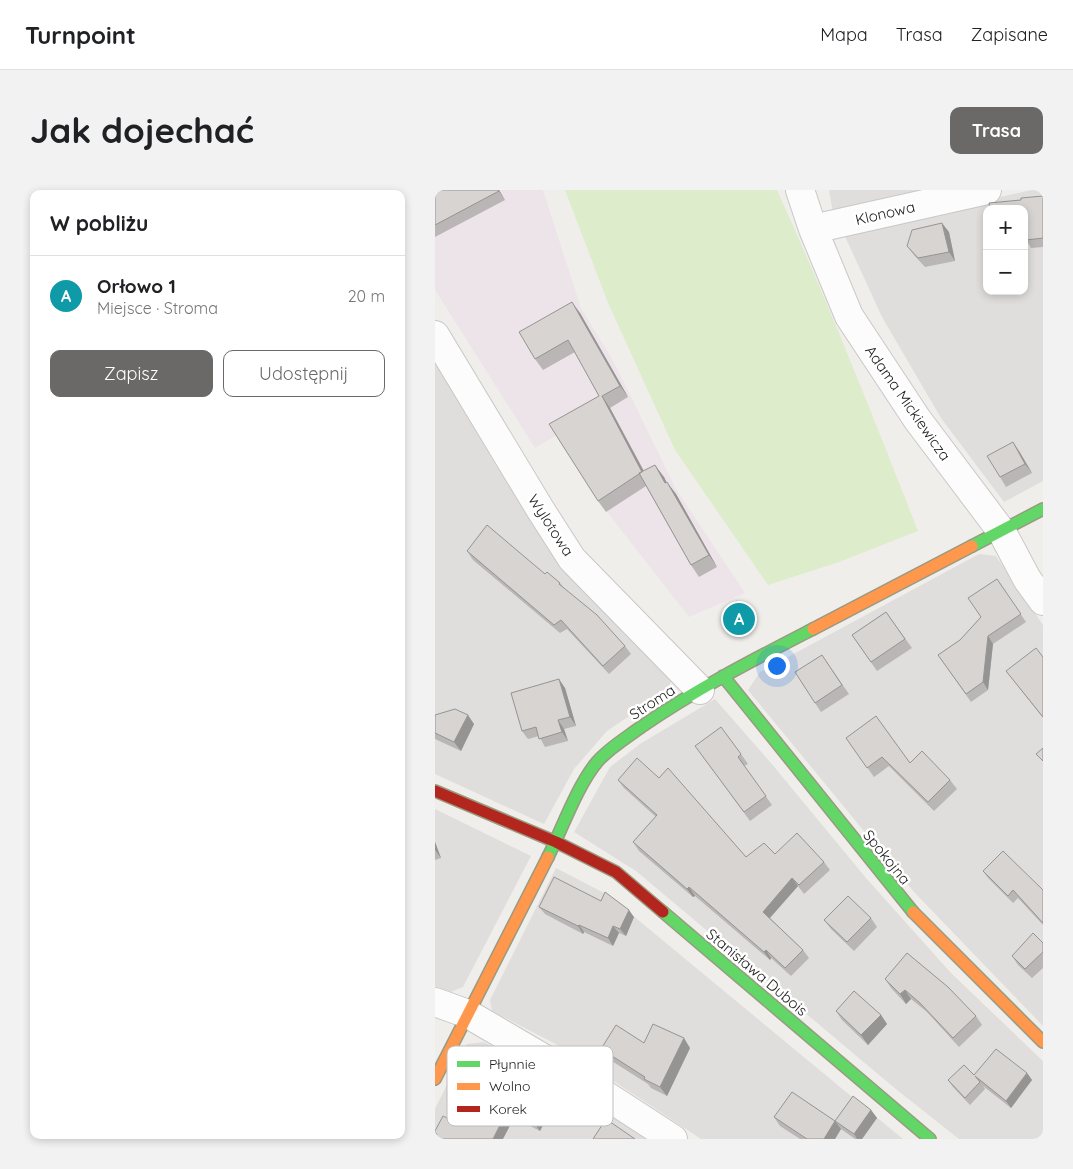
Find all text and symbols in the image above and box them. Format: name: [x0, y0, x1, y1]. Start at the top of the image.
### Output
text: Turnpoint: [25, 20, 136, 50]
text: Mapa: [820, 23, 868, 46]
text: Trasa: [896, 23, 943, 46]
text: Zapisane: [971, 23, 1048, 46]
button: Trasa: [950, 107, 1043, 154]
text: Jak dojechać: [30, 108, 254, 152]
street label: Klonowa: [853, 197, 917, 229]
map controls: [983, 205, 1028, 295]
button: +: [983, 205, 1028, 250]
text: W pobliżu: [50, 210, 148, 236]
button: −: [983, 250, 1028, 295]
text: Orłowo 1: [97, 274, 176, 298]
text: A: [61, 286, 71, 306]
text: 20 m: [348, 286, 385, 306]
text: Miejsce · Stroma: [97, 298, 218, 318]
street label: Adama Mickiewicza: [861, 342, 955, 464]
button: Zapisz: [50, 350, 213, 397]
button: Udostępnij: [223, 350, 385, 397]
street label: Wylotowa: [524, 491, 578, 559]
pin: A: [723, 600, 755, 638]
your location: [764, 653, 790, 679]
street label: Stroma: [626, 680, 678, 724]
street label: Spokojna: [859, 826, 915, 888]
street label: Stanisława Dubois: [703, 924, 811, 1020]
legend: [447, 1046, 613, 1126]
text: Płynnie: [489, 1055, 536, 1073]
text: Wolno: [489, 1077, 531, 1095]
text: Korek: [489, 1100, 527, 1118]

